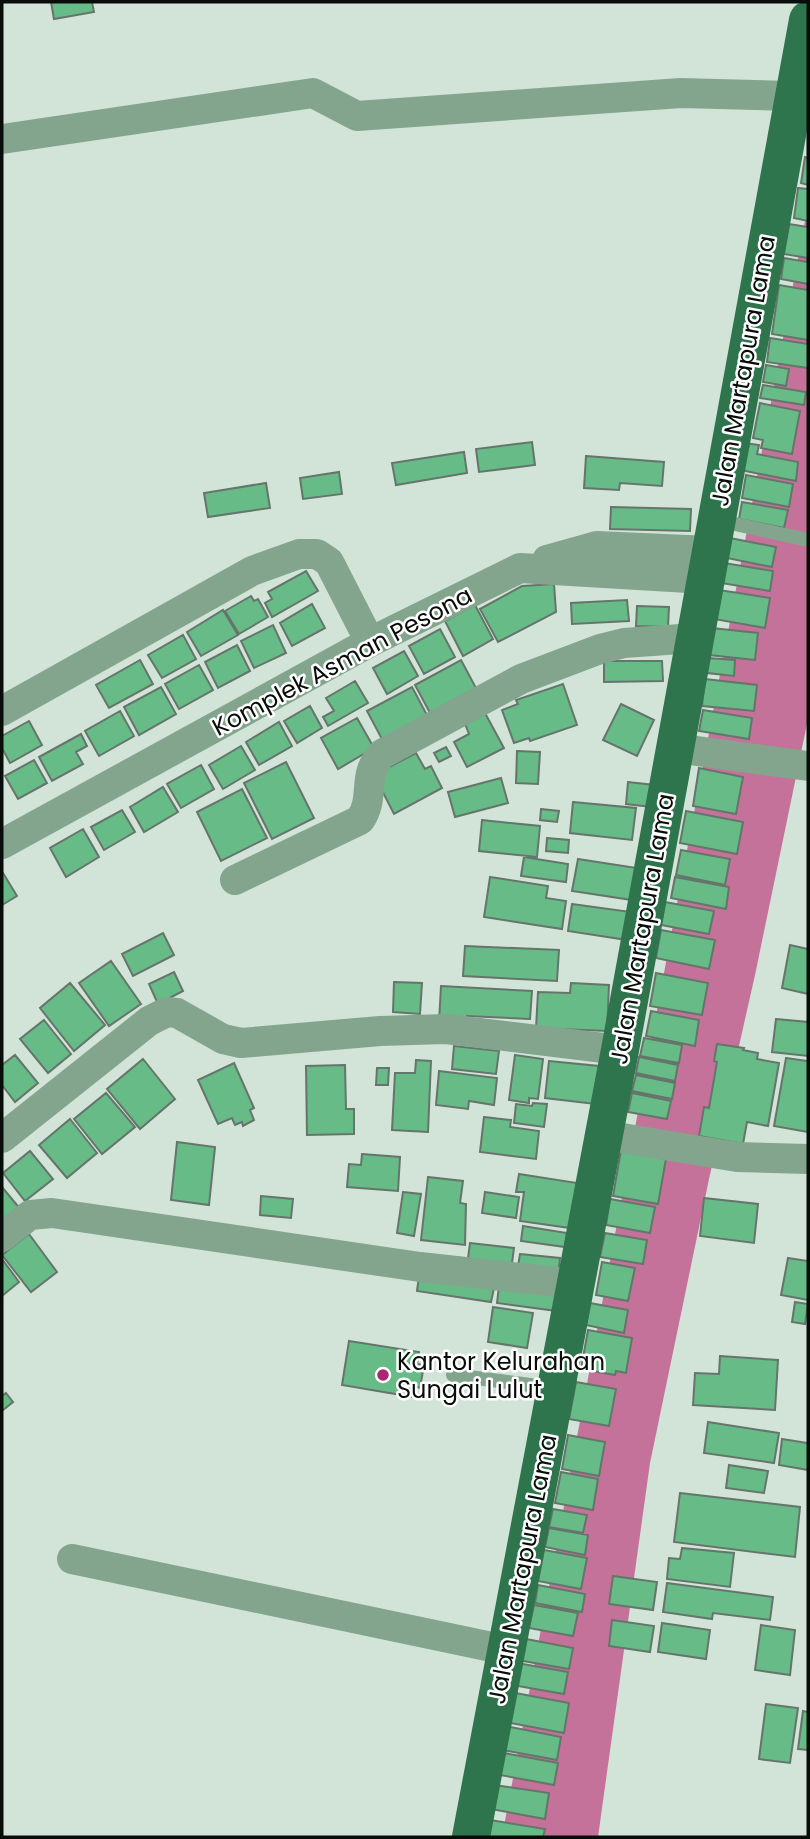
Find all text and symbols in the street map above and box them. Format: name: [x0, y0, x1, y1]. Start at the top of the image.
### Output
street label: Jalan Martapura Lama: [703, 233, 783, 509]
street label: Komplek Asman Pesona: [206, 578, 478, 744]
street label: Jalan Martapura Lama: [602, 791, 682, 1067]
place label: Kantor Kelurahan Sungai Lulut: [397, 1345, 605, 1406]
marker: Kantor Kelurahan Sungai Lulut: [375, 1367, 391, 1383]
street label: Jalan Martapura Lama: [480, 1431, 564, 1707]

